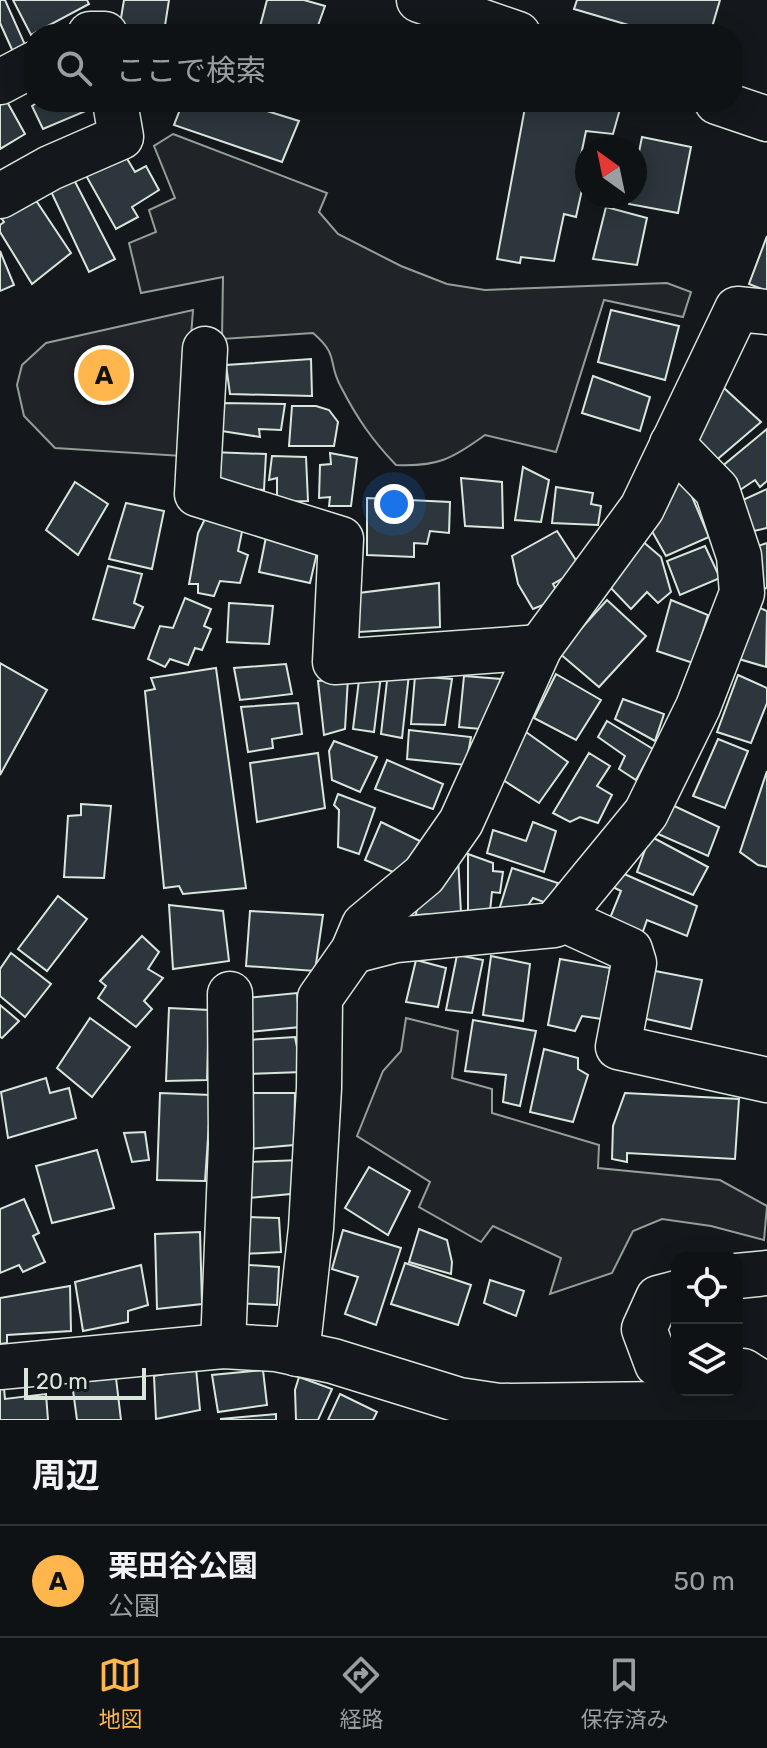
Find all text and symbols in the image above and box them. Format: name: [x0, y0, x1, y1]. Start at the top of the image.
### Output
search box: [24, 24, 743, 112]
icon: search: [52, 46, 96, 90]
text: ここで検索: [116, 53, 266, 89]
north arrow: [575, 136, 647, 208]
pin: A: [78, 345, 130, 405]
your location: [374, 484, 414, 524]
map controls: [671, 1252, 743, 1396]
button: locate: [671, 1252, 743, 1324]
button: layers: [671, 1324, 743, 1396]
scale bar: [24, 1364, 146, 1400]
text: 20 m: [36, 1368, 88, 1395]
text: 周辺: [32, 1455, 100, 1496]
text: 栗田谷公園: [108, 1548, 258, 1584]
text: A: [49, 1566, 67, 1597]
text: 50 m: [674, 1566, 735, 1597]
text: 公園: [108, 1591, 160, 1622]
tab: 地図: [98, 1653, 143, 1733]
tab: 経路: [339, 1653, 384, 1733]
tab: 保存済み: [580, 1653, 669, 1733]

